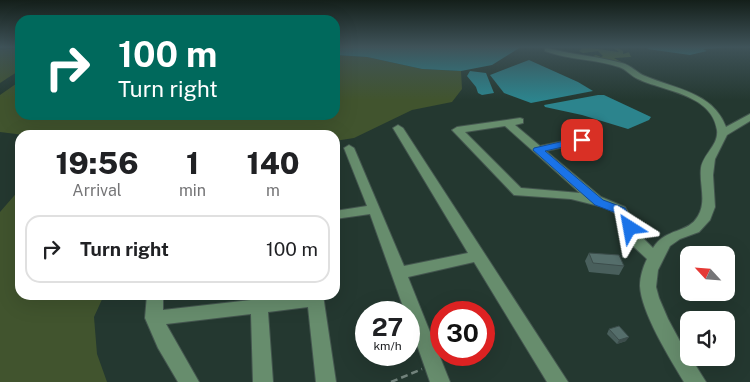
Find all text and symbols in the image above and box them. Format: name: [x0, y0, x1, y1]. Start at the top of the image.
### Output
text: 100 m: [118, 34, 217, 75]
icon: right: [35, 35, 100, 100]
text: Turn right: [118, 76, 218, 102]
pin: [561, 119, 603, 161]
icon: arrive: [568, 126, 596, 154]
text: 19:56: [55, 145, 139, 181]
text: 1: [186, 145, 199, 181]
text: 140: [247, 145, 300, 181]
text: Arrival: [72, 181, 122, 200]
text: min: [179, 181, 206, 200]
text: m: [266, 181, 280, 200]
position arrow: [603, 201, 655, 253]
icon: right: [37, 235, 65, 263]
text: Turn right: [80, 238, 169, 260]
text: 100 m: [266, 238, 318, 260]
north arrow: [680, 246, 735, 301]
map controls: [680, 246, 735, 366]
speed limit sign: 30: [430, 301, 495, 366]
button: sound: [680, 311, 735, 366]
text: 27: [372, 312, 403, 342]
text: km/h: [373, 339, 402, 353]

